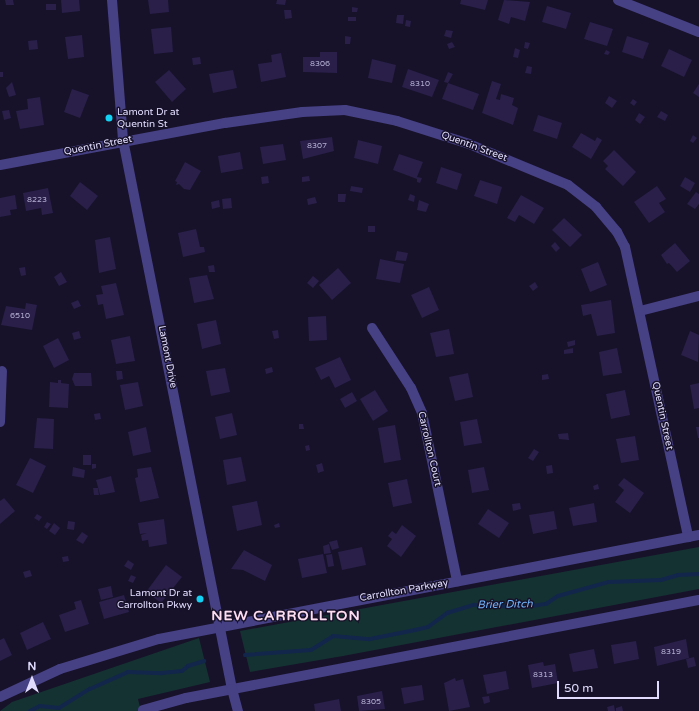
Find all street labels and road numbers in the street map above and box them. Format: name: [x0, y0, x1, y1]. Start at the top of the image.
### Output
street label: Quentin Street: [439, 130, 509, 164]
street label: Quentin Street: [63, 133, 133, 159]
street label: Lamont Drive: [155, 325, 179, 389]
street label: Quentin Street: [649, 381, 675, 451]
street label: Carrollton Court: [415, 410, 443, 488]
street label: Carrollton Parkway: [359, 577, 449, 605]

